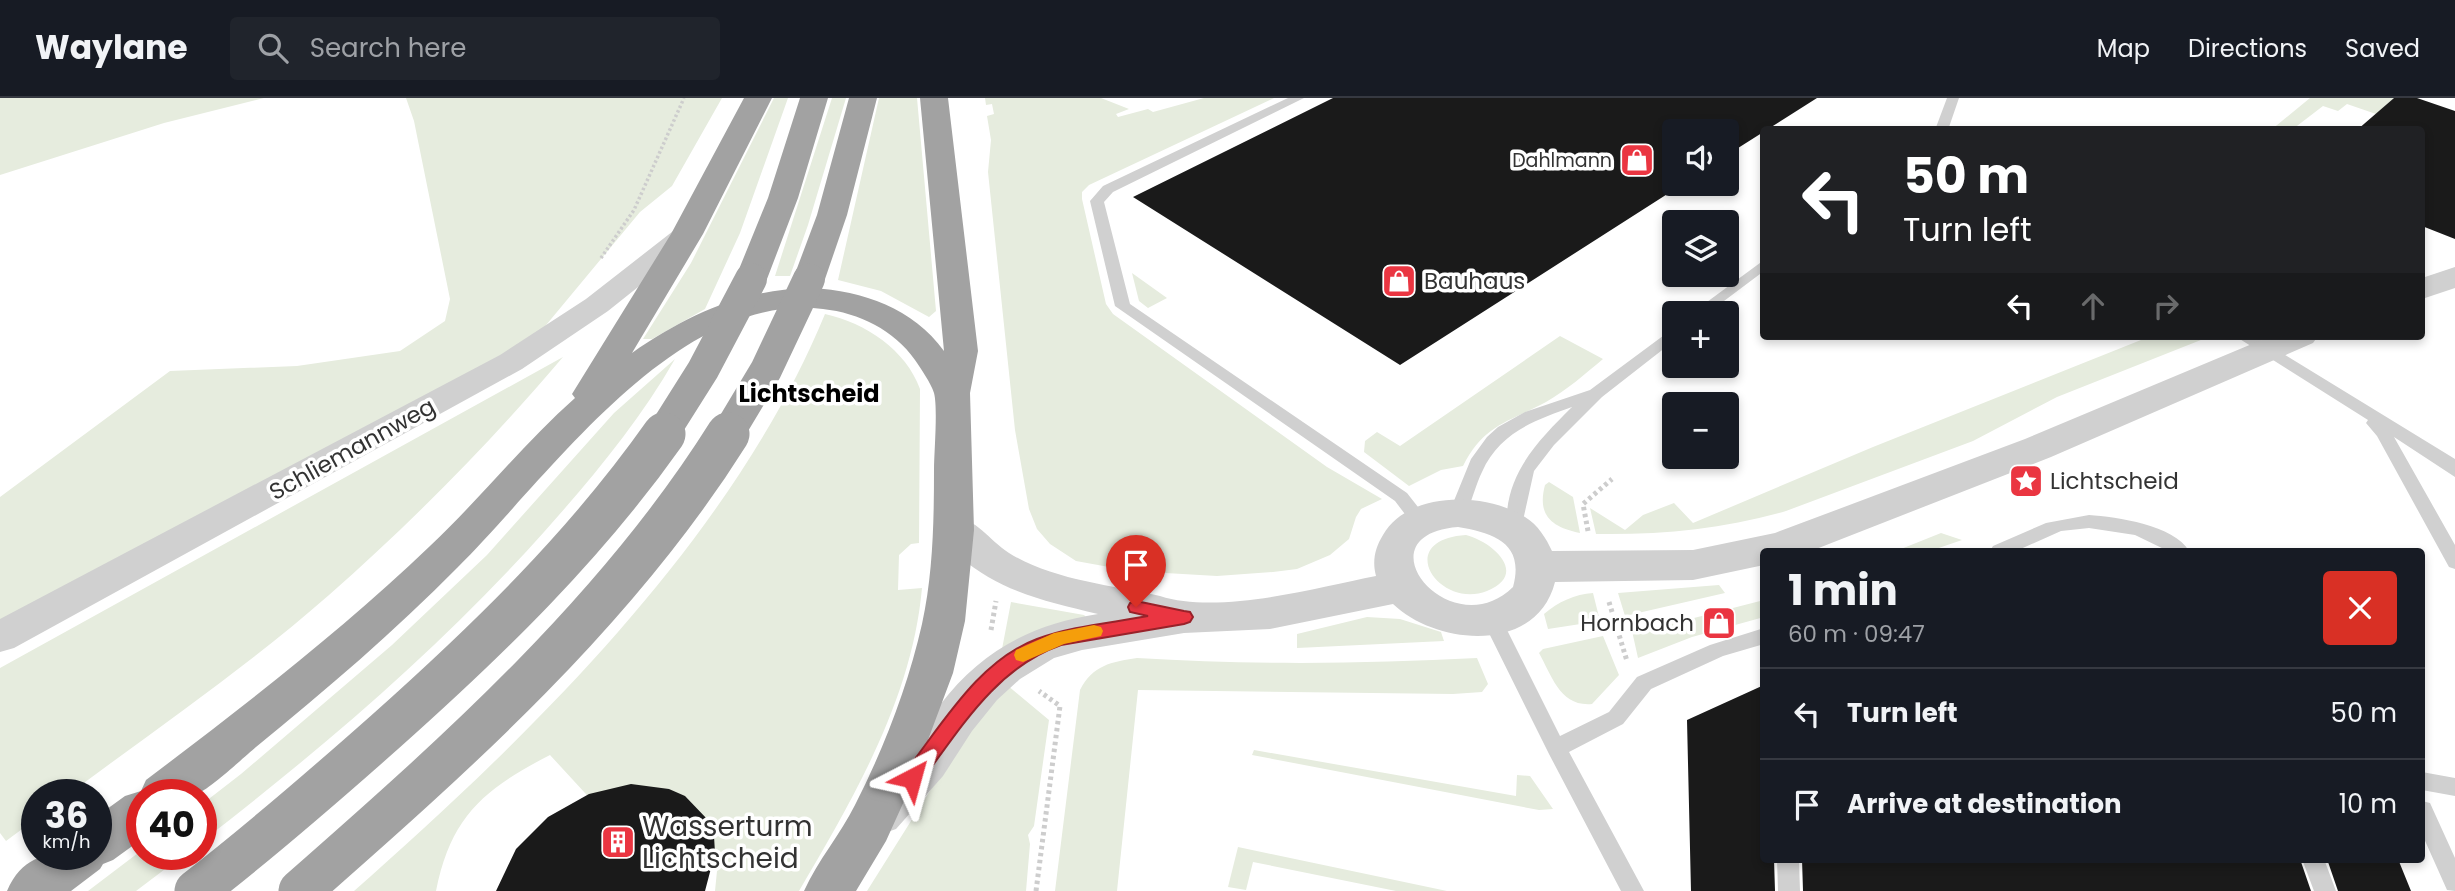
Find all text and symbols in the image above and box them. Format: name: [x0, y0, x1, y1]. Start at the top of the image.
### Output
search box: [230, 17, 720, 80]
text: Waylane: [35, 24, 188, 71]
icon: search: [254, 29, 292, 67]
text: Search here: [310, 30, 466, 66]
text: Map: [2097, 32, 2150, 65]
text: Directions: [2188, 32, 2307, 65]
text: Saved: [2345, 32, 2420, 65]
map controls: [1662, 119, 1739, 469]
button: sound: [1662, 119, 1739, 196]
shop icon: Dahlmann: [1618, 141, 1656, 179]
text: 50 m: [1903, 142, 2029, 210]
place label: Dahlmann: [1512, 147, 1612, 174]
icon: left: [1788, 154, 1879, 245]
text: Turn left: [1903, 207, 2032, 252]
button: layers: [1662, 210, 1739, 287]
shop icon: Bauhaus: [1380, 262, 1418, 300]
place label: Bauhaus: [1424, 265, 1525, 297]
icon: left: [2001, 287, 2039, 325]
icon: ahead: [2074, 287, 2112, 325]
icon: right: [2147, 287, 2185, 325]
button: +: [1662, 301, 1739, 378]
district label: Lichtscheid: [738, 377, 880, 410]
street label: Schliemannweg: [263, 390, 441, 508]
button: −: [1662, 392, 1739, 469]
place icon: Lichtscheid: [2007, 462, 2045, 500]
place label: Lichtscheid: [2050, 465, 2179, 497]
pin: [1106, 535, 1166, 607]
icon: arrive: [1117, 546, 1155, 584]
text: 1 min: [1788, 561, 1898, 620]
button: close: [2323, 571, 2397, 645]
shop icon: Hornbach: [1700, 604, 1738, 642]
place label: Hornbach: [1580, 607, 1694, 639]
text: 60 m · 09:47: [1788, 618, 1925, 650]
icon: left: [1788, 695, 1826, 733]
text: Turn left: [1847, 695, 1958, 731]
text: 50 m: [2331, 695, 2397, 731]
position arrow: [875, 741, 949, 815]
speed limit sign: 40: [126, 779, 217, 870]
icon: arrive: [1788, 786, 1826, 824]
text: Arrive at destination: [1847, 786, 2122, 822]
text: 10 m: [2339, 786, 2397, 822]
text: 36: [45, 791, 88, 840]
place label: Wasserturm Lichtscheid: [642, 807, 813, 878]
building icon: Wasserturm Lichtscheid: [599, 823, 637, 861]
text: km/h: [43, 829, 90, 854]

